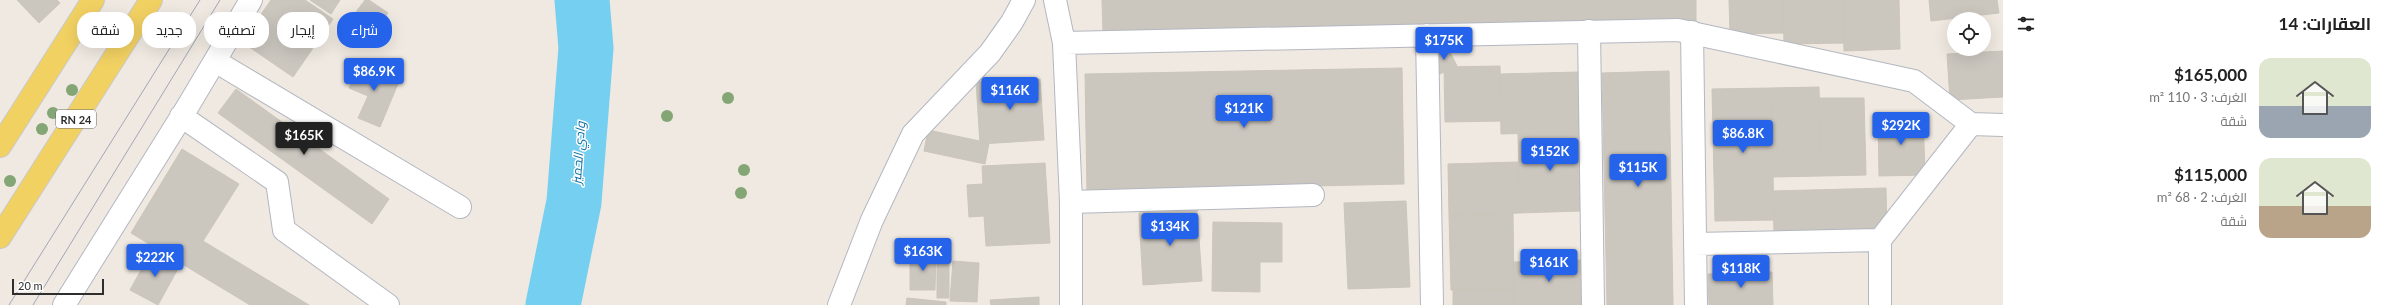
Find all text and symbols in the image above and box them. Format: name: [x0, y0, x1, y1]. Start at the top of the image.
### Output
chip: شقة: [77, 12, 134, 48]
chip: جديد: [142, 12, 196, 48]
chip: تصفية: [204, 12, 269, 48]
chip: إيجار: [277, 12, 329, 48]
chip: شراء: [337, 12, 392, 48]
map controls: [1947, 12, 1991, 56]
button: locate: [1947, 12, 1991, 56]
icon: filters: [2015, 13, 2037, 35]
text: العقارات: 14: [2279, 13, 2371, 34]
pin: $175K: [1416, 27, 1472, 61]
text: $175K: [1424, 32, 1464, 48]
pin: $86.9K: [341, 58, 407, 92]
text: $86.9K: [353, 63, 395, 79]
text: $165,000: [2174, 64, 2247, 85]
icon: home: [2291, 74, 2339, 122]
pin: $116K: [982, 77, 1038, 111]
text: $116K: [990, 82, 1030, 98]
text: الغرف: 3 · 110 m²: [2149, 89, 2247, 105]
pin: $121K: [1216, 95, 1272, 129]
text: $121K: [1224, 100, 1264, 116]
road number: RN 24: [56, 110, 96, 128]
pin: $292K: [1873, 112, 1929, 146]
text: شقة: [2220, 113, 2247, 129]
text: $292K: [1881, 117, 1921, 133]
water label: وادي الحميز: [568, 120, 591, 187]
pin: $86.8K: [1710, 120, 1776, 154]
pin: $165K: [276, 122, 332, 156]
text: $86.8K: [1722, 125, 1764, 141]
text: $165K: [284, 127, 324, 143]
pin: $152K: [1522, 138, 1578, 172]
text: $152K: [1530, 143, 1570, 159]
pin: $115K: [1610, 154, 1666, 188]
text: $115K: [1618, 159, 1658, 175]
text: $115,000: [2174, 164, 2247, 185]
icon: home: [2291, 174, 2339, 222]
text: الغرف: 2 · 68 m²: [2157, 189, 2247, 205]
pin: $134K: [1142, 213, 1198, 247]
text: شقة: [2220, 213, 2247, 229]
text: $134K: [1150, 218, 1190, 234]
pin: $163K: [895, 238, 951, 272]
text: $163K: [903, 243, 943, 259]
pin: $222K: [127, 244, 183, 278]
text: $222K: [135, 249, 175, 265]
pin: $161K: [1521, 249, 1577, 283]
text: $161K: [1529, 254, 1569, 270]
pin: $118K: [1713, 255, 1769, 289]
text: $118K: [1721, 260, 1761, 276]
scale bar: [12, 277, 104, 296]
text: 20 m: [18, 279, 43, 292]

